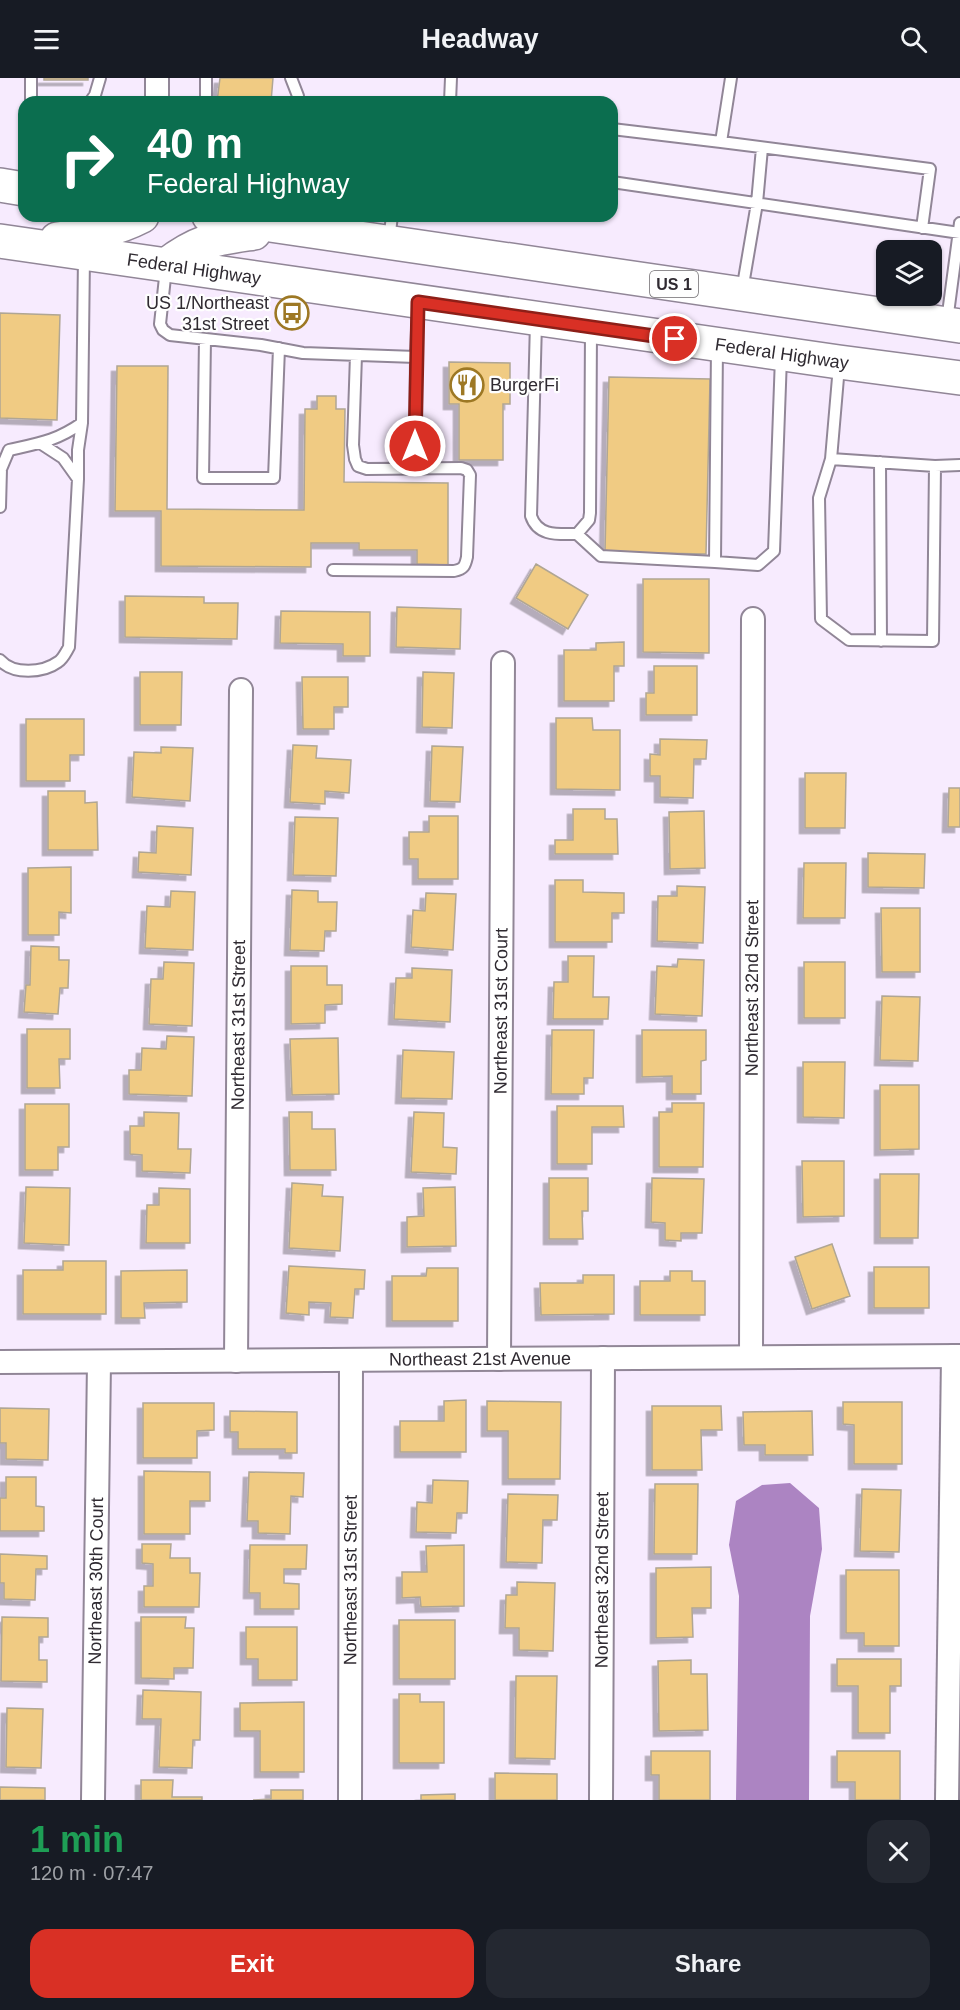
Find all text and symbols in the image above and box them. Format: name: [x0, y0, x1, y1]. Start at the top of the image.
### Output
icon: menu: [30, 23, 63, 56]
icon: search: [897, 23, 930, 56]
text: Headway: [421, 24, 539, 54]
icon: right: [48, 120, 126, 198]
text: 40 m: [147, 120, 243, 167]
text: Federal Highway: [147, 169, 350, 199]
map controls: [876, 240, 942, 306]
button: layers: [876, 240, 942, 306]
street label: Federal Highway: [126, 249, 262, 289]
road number: US 1: [650, 271, 698, 297]
place label: US 1/Northeast 31st Street: [146, 293, 269, 334]
bus stop icon: US 1/Northeast 31st Street: [274, 295, 310, 331]
pin: [649, 313, 700, 364]
icon: arrive: [658, 322, 691, 355]
street label: Federal Highway: [714, 334, 850, 373]
restaurant icon: BurgerFi: [449, 367, 485, 403]
place label: BurgerFi: [490, 375, 559, 395]
position arrow: [383, 414, 447, 478]
street label: Northeast 32nd Street: [742, 900, 762, 1076]
street label: Northeast 31st Court: [491, 928, 511, 1094]
street label: Northeast 31st Street: [228, 940, 249, 1110]
street label: Northeast 21st Avenue: [389, 1348, 571, 1370]
street label: Northeast 32nd Street: [592, 1492, 612, 1668]
street label: Northeast 31st Street: [340, 1495, 361, 1665]
street label: Northeast 30th Court: [85, 1497, 107, 1665]
text: 1 min: [30, 1819, 124, 1860]
button: close: [867, 1820, 930, 1883]
text: 120 m · 07:47: [30, 1862, 153, 1884]
button: Exit: [30, 1929, 474, 1998]
button: Share: [486, 1929, 930, 1998]

